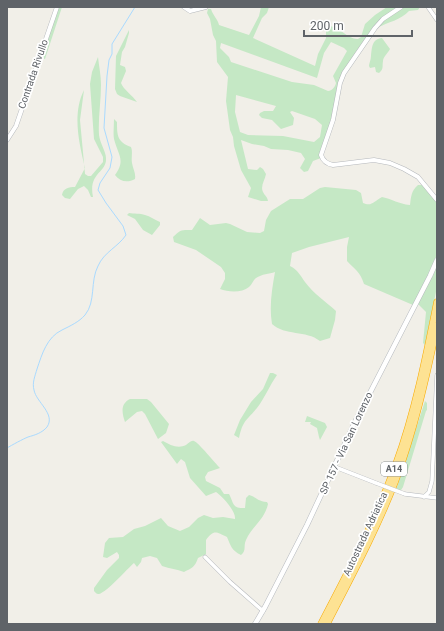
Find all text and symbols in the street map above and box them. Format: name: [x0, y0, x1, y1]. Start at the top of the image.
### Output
scale bar: [304, 12, 412, 38]
text: 200 m: [310, 19, 344, 33]
street label: Contrada Rivullo: [16, 38, 50, 110]
street label: SP 157 - Via San Lorenzo: [318, 390, 375, 496]
road number: A14: [381, 462, 407, 476]
street label: Autostrada Adriatica: [341, 490, 389, 578]

